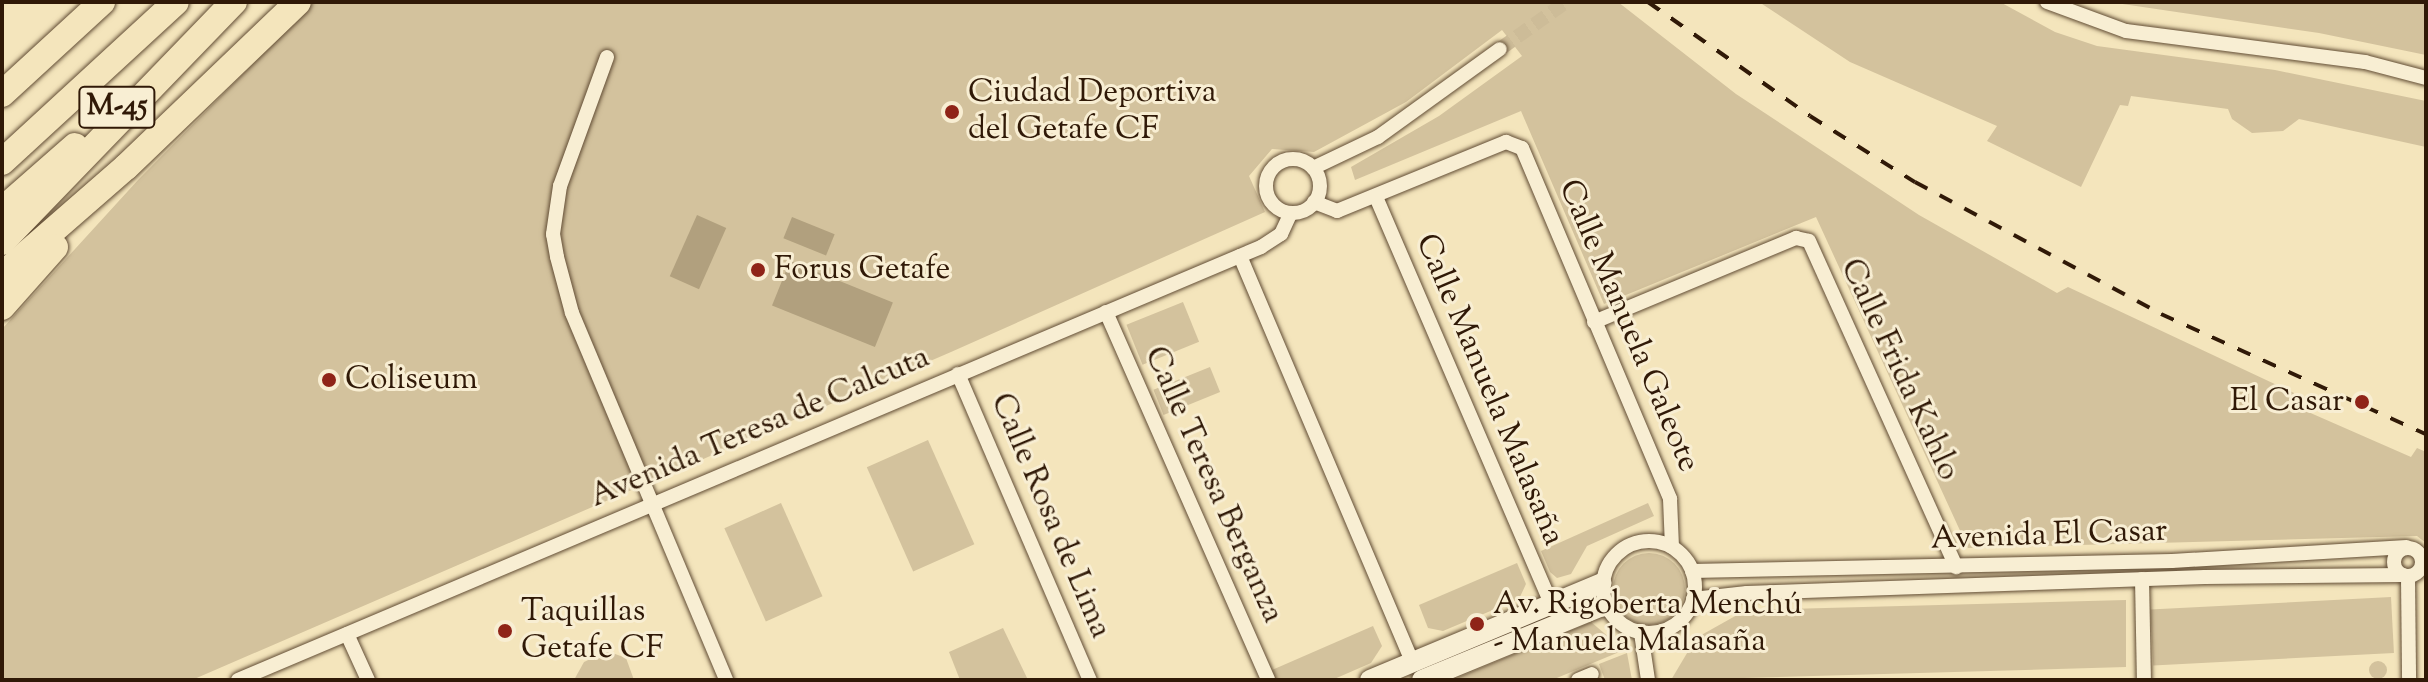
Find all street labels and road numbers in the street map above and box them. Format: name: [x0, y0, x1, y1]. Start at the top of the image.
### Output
road number: M-45: [77, 81, 157, 133]
street label: Calle Manuela Galeote: [1549, 174, 1707, 478]
street label: Calle Manuela Malasaña: [1406, 228, 1572, 552]
street label: Calle Frida Kahlo: [1831, 253, 1967, 487]
street label: Avenida Teresa de Calcuta: [585, 339, 935, 517]
street label: Calle Teresa Berganza: [1135, 341, 1291, 629]
street label: Calle Rosa de Lima: [981, 388, 1119, 644]
street label: Avenida El Casar: [1930, 513, 2168, 559]

